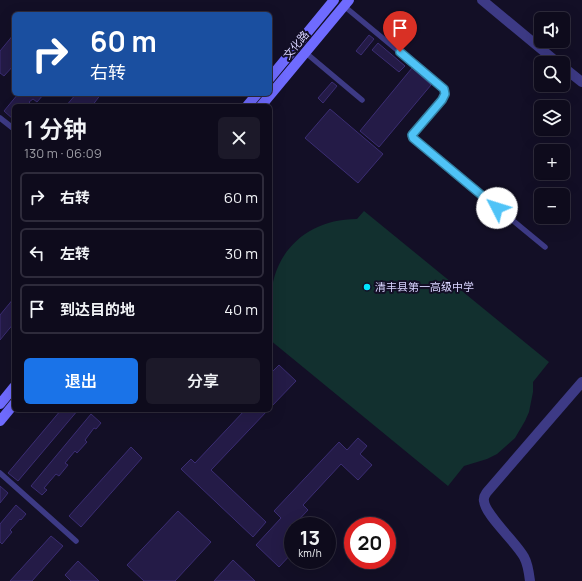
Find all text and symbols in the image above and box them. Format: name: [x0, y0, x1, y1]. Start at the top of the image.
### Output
pin: [383, 11, 417, 52]
map controls: [534, 12, 570, 224]
button: sound: [534, 12, 570, 48]
icon: arrive: [389, 17, 411, 39]
text: 60 m: [90, 22, 157, 60]
street label: 文化路: [279, 27, 312, 62]
icon: right: [24, 28, 76, 80]
button: search: [534, 56, 570, 92]
text: 右转: [90, 60, 126, 84]
button: layers: [534, 100, 570, 136]
text: 1 分钟: [24, 112, 87, 145]
button: close: [218, 117, 260, 159]
text: 130 m · 06:09: [24, 144, 102, 162]
button: +: [534, 144, 570, 180]
icon: right: [26, 186, 48, 208]
text: 右转: [60, 187, 90, 208]
text: 60 m: [224, 187, 258, 208]
position arrow: [476, 187, 518, 229]
button: −: [534, 188, 570, 224]
icon: left: [26, 242, 48, 264]
text: 左转: [60, 243, 90, 264]
text: 30 m: [225, 243, 258, 264]
place label: 清丰县第一高级中学: [375, 279, 474, 294]
marker: 清丰县第一高级中学: [362, 282, 372, 292]
icon: arrive: [26, 298, 48, 320]
text: 到达目的地: [60, 299, 135, 320]
text: 40 m: [224, 299, 258, 320]
button: 退出: [24, 358, 138, 404]
button: 分享: [146, 358, 260, 404]
speed limit sign: 20: [344, 517, 396, 569]
text: 13: [300, 524, 320, 551]
text: km/h: [298, 546, 322, 560]

